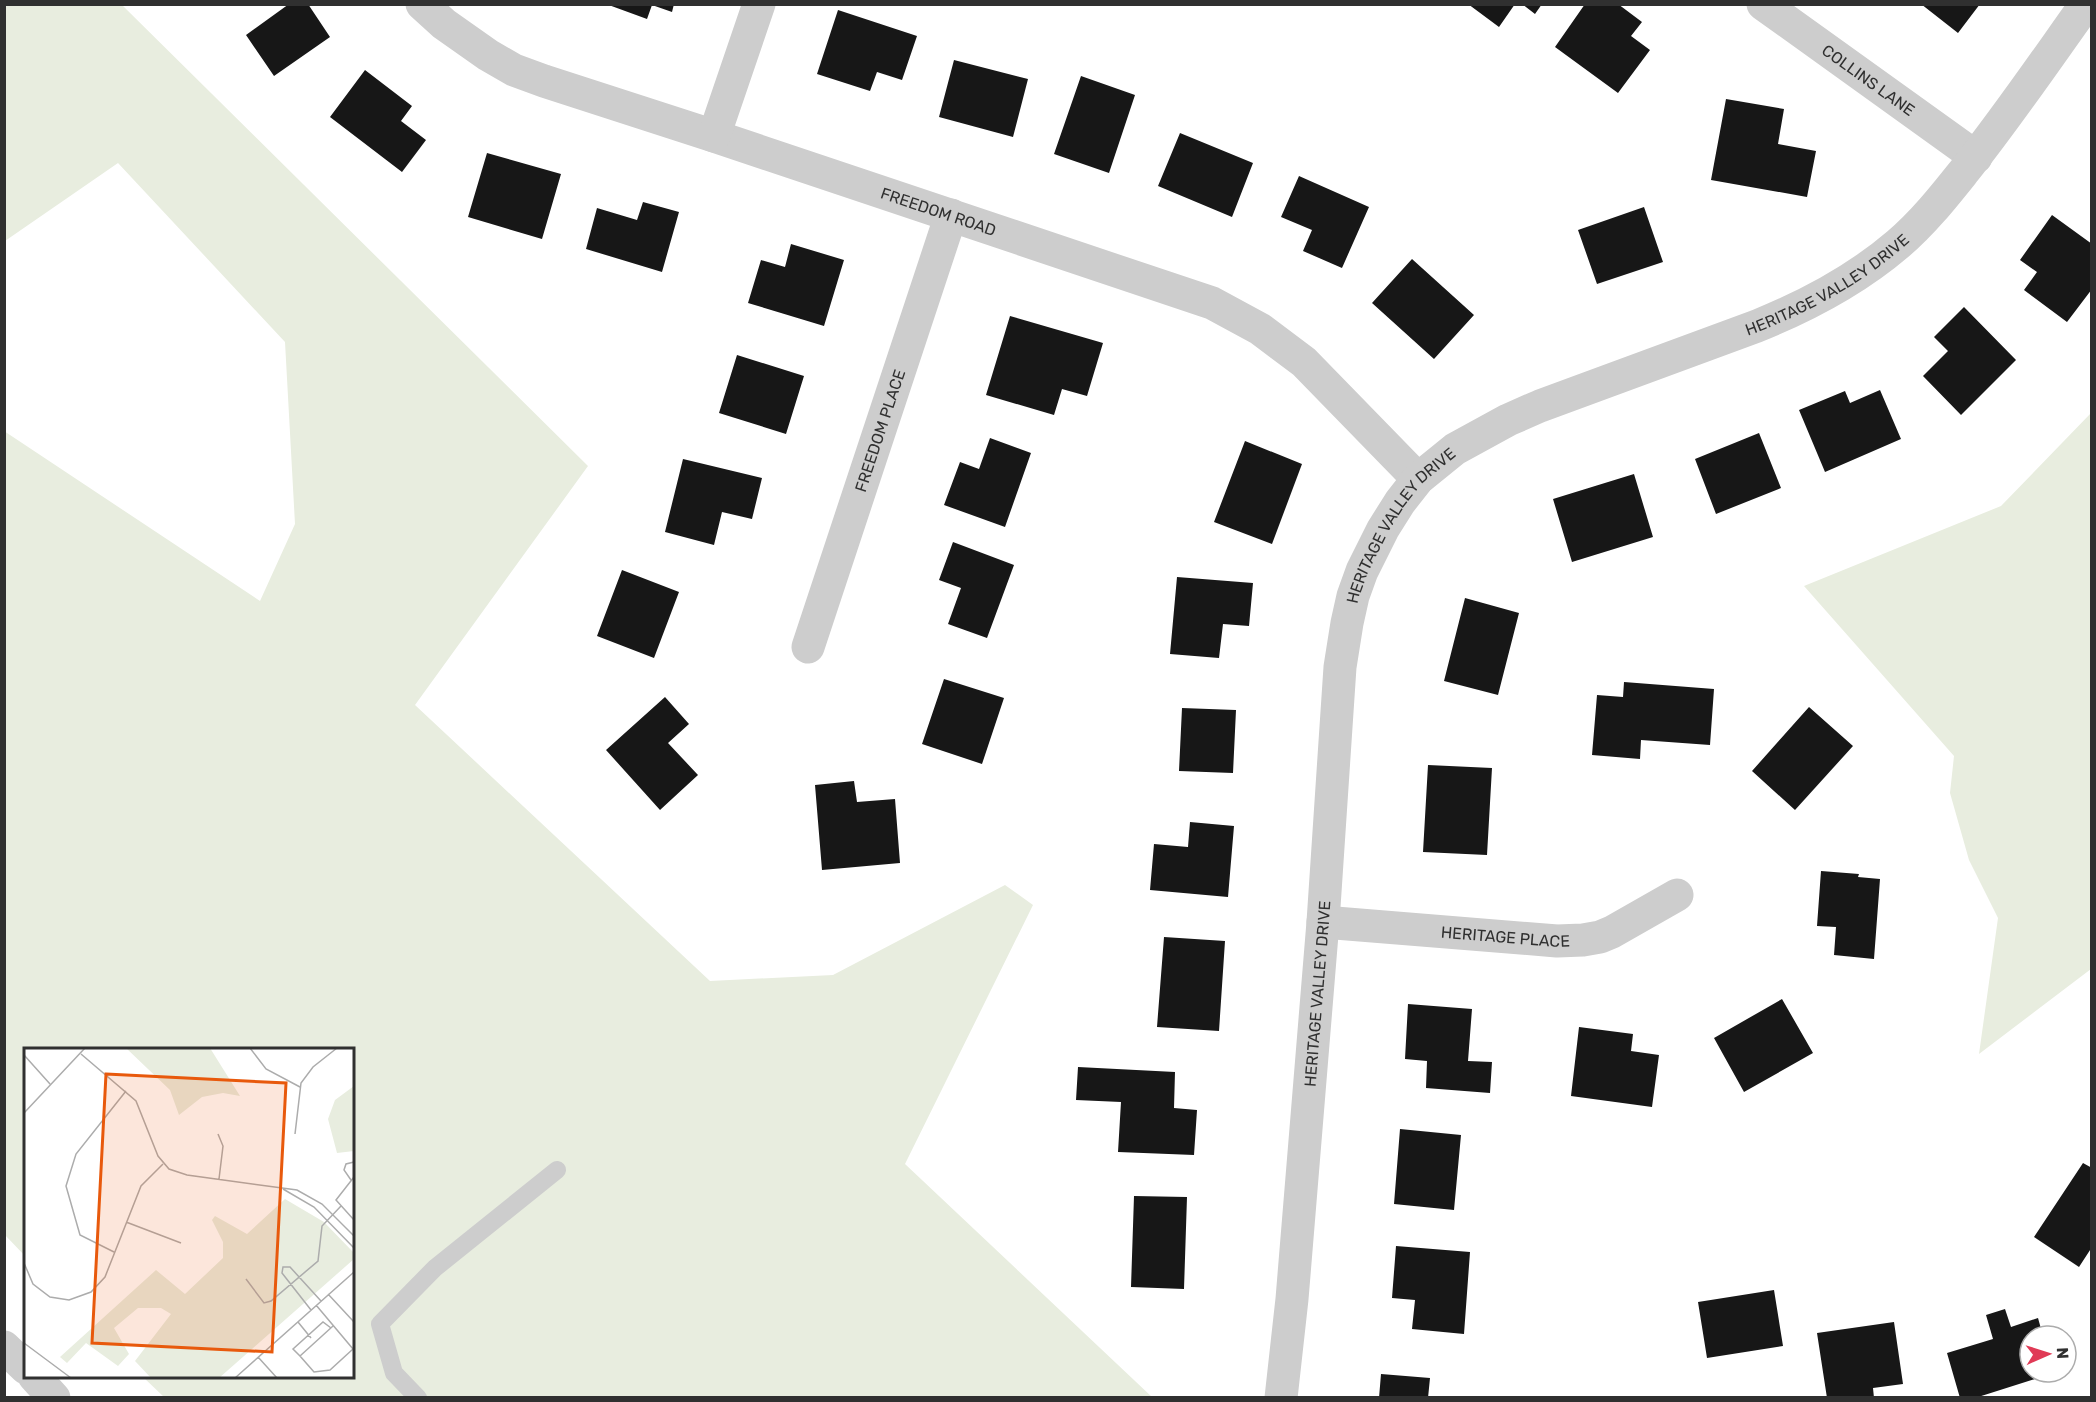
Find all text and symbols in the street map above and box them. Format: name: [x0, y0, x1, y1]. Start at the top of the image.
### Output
street label: COLLINS LANE: [1818, 41, 1918, 120]
street label: FREEDOM ROAD: [878, 184, 999, 240]
street label: HERITAGE VALLEY DRIVE: [1743, 230, 1913, 340]
street label: FREEDOM PLACE: [851, 367, 909, 494]
street label: HERITAGE VALLEY DRIVE: [1343, 444, 1459, 605]
street label: HERITAGE VALLEY DRIVE: [1300, 900, 1334, 1088]
street label: HERITAGE PLACE: [1440, 923, 1570, 951]
inset map: [24, 1048, 354, 1378]
north arrow: [2018, 1324, 2078, 1384]
text: N: [2053, 1347, 2072, 1359]

